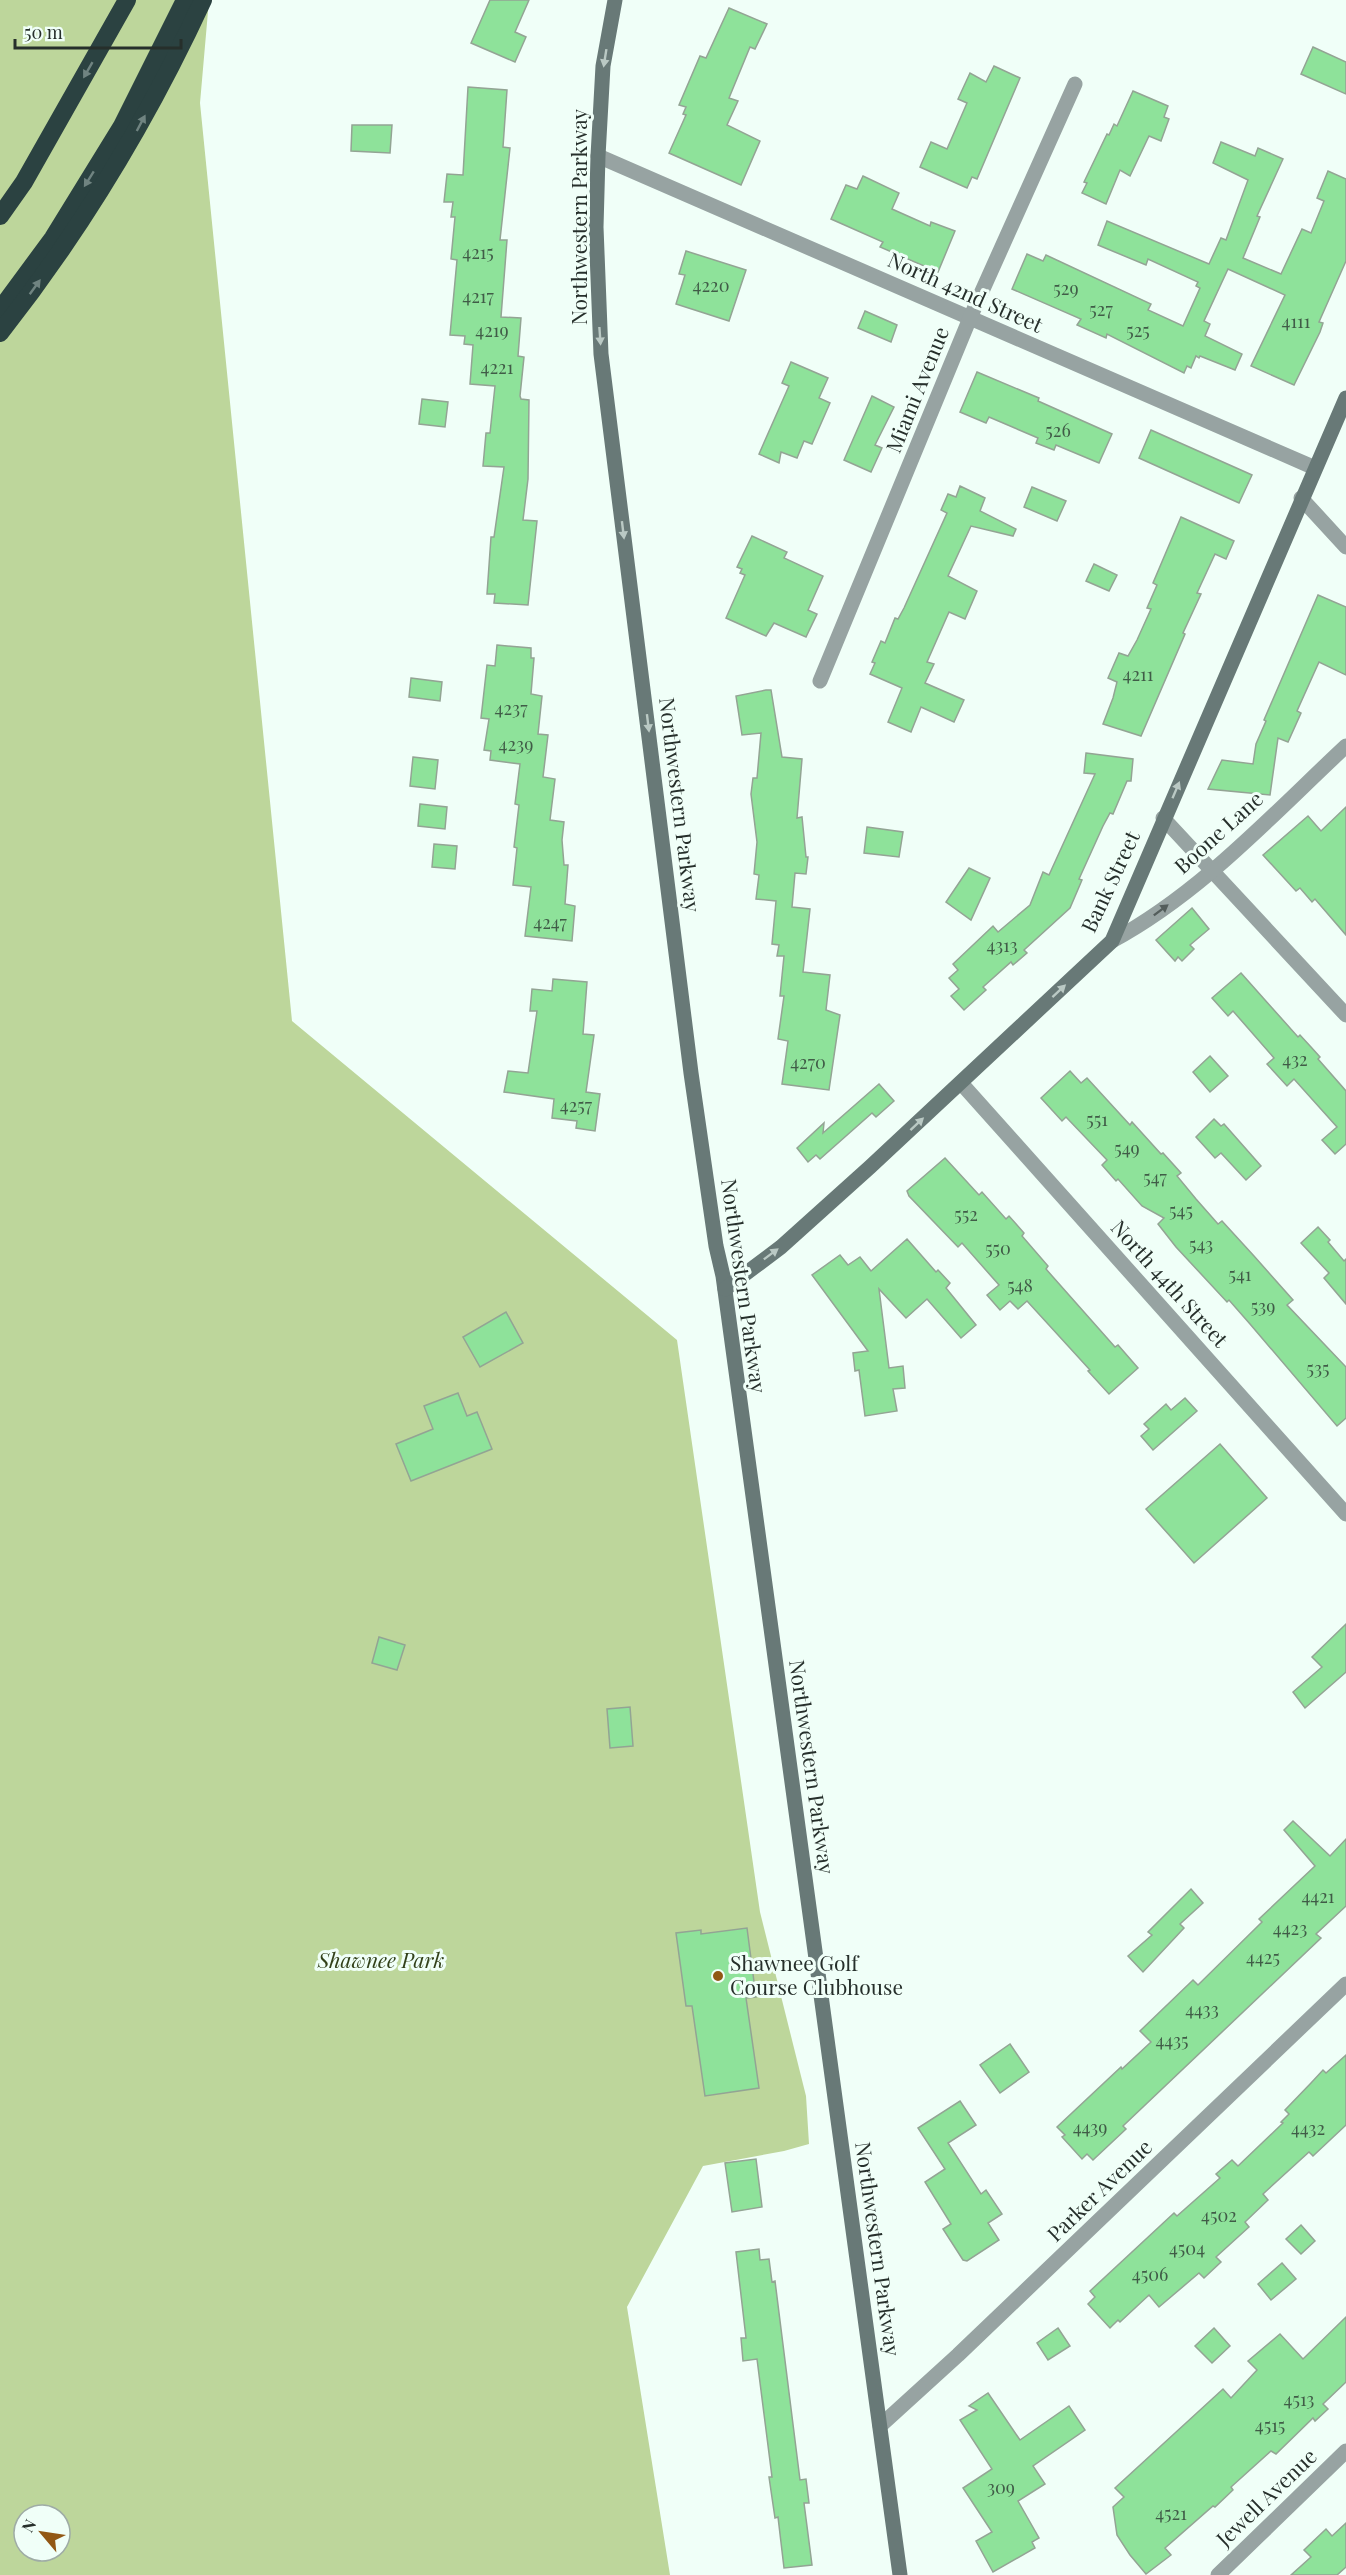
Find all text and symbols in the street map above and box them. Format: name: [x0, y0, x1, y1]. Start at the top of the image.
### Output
scale bar: [15, 12, 182, 50]
text: 50 m: [24, 20, 63, 44]
one-way arrow: [600, 48, 609, 67]
one-way arrow: [83, 61, 93, 78]
street label: Northwestern Parkway: [564, 109, 592, 325]
one-way arrow: [136, 114, 146, 131]
one-way arrow: [84, 171, 95, 187]
house number: 4215: [462, 240, 494, 264]
street label: North 42nd Street: [884, 244, 1048, 338]
house number: 4220: [693, 273, 729, 297]
house number: 529: [1053, 276, 1079, 300]
one-way arrow: [29, 279, 41, 294]
house number: 4217: [462, 284, 494, 308]
house number: 527: [1089, 297, 1113, 321]
house number: 4111: [1282, 309, 1311, 333]
house number: 4219: [475, 318, 509, 342]
house number: 525: [1126, 318, 1150, 342]
street label: Miami Avenue: [878, 322, 954, 456]
one-way arrow: [596, 327, 605, 346]
house number: 4221: [481, 355, 514, 379]
house number: 526: [1045, 418, 1071, 442]
one-way arrow: [619, 520, 628, 539]
house number: 4211: [1123, 662, 1154, 686]
house number: 4237: [495, 696, 528, 720]
street label: Northwestern Parkway: [654, 696, 708, 914]
one-way arrow: [643, 714, 652, 733]
house number: 4239: [499, 732, 533, 756]
one-way arrow: [1171, 781, 1180, 798]
street label: Boone Lane: [1167, 784, 1268, 879]
street label: Bank Street: [1073, 825, 1145, 936]
one-way arrow: [1153, 904, 1169, 917]
house number: 4247: [533, 910, 567, 934]
house number: 4313: [986, 933, 1018, 957]
one-way arrow: [1051, 985, 1066, 998]
house number: 432: [1282, 1047, 1308, 1071]
house number: 4270: [790, 1050, 826, 1074]
house number: 4257: [560, 1093, 593, 1117]
house number: 551: [1086, 1107, 1108, 1131]
one-way arrow: [909, 1117, 924, 1131]
house number: 549: [1114, 1136, 1140, 1160]
house number: 547: [1143, 1165, 1167, 1189]
street label: Northwestern Parkway: [716, 1177, 774, 1395]
house number: 545: [1169, 1198, 1193, 1222]
house number: 552: [954, 1202, 978, 1226]
street label: North 44th Street: [1106, 1213, 1235, 1353]
house number: 543: [1189, 1232, 1213, 1256]
house number: 550: [985, 1236, 1011, 1260]
one-way arrow: [764, 1249, 779, 1261]
house number: 541: [1228, 1262, 1252, 1286]
house number: 548: [1007, 1273, 1033, 1297]
house number: 539: [1251, 1294, 1275, 1318]
house number: 535: [1306, 1356, 1330, 1380]
street label: Northwestern Parkway: [784, 1658, 842, 1876]
house number: 4421: [1301, 1884, 1335, 1908]
house number: 4423: [1273, 1916, 1307, 1940]
park label: Shawnee Park: [317, 1945, 445, 1973]
house number: 4425: [1246, 1945, 1280, 1969]
place label: Shawnee Golf Course Clubhouse: [730, 1948, 903, 2000]
marker: Shawnee Golf Course Clubhouse: [711, 1969, 725, 1983]
house number: 4433: [1185, 1997, 1219, 2021]
house number: 4435: [1155, 2028, 1189, 2052]
house number: 4439: [1073, 2115, 1107, 2139]
house number: 4432: [1291, 2116, 1325, 2140]
street label: Parker Avenue: [1040, 2132, 1157, 2247]
street label: Northwestern Parkway: [850, 2140, 908, 2358]
house number: 4502: [1201, 2203, 1237, 2227]
house number: 4504: [1169, 2236, 1205, 2260]
house number: 4506: [1132, 2262, 1168, 2286]
house number: 4513: [1284, 2387, 1314, 2411]
house number: 4515: [1255, 2413, 1285, 2437]
street label: Jewell Avenue: [1209, 2442, 1322, 2552]
house number: 309: [987, 2475, 1015, 2499]
house number: 4521: [1155, 2501, 1187, 2525]
north arrow: [12, 2503, 72, 2563]
text: N: [16, 2515, 41, 2536]

